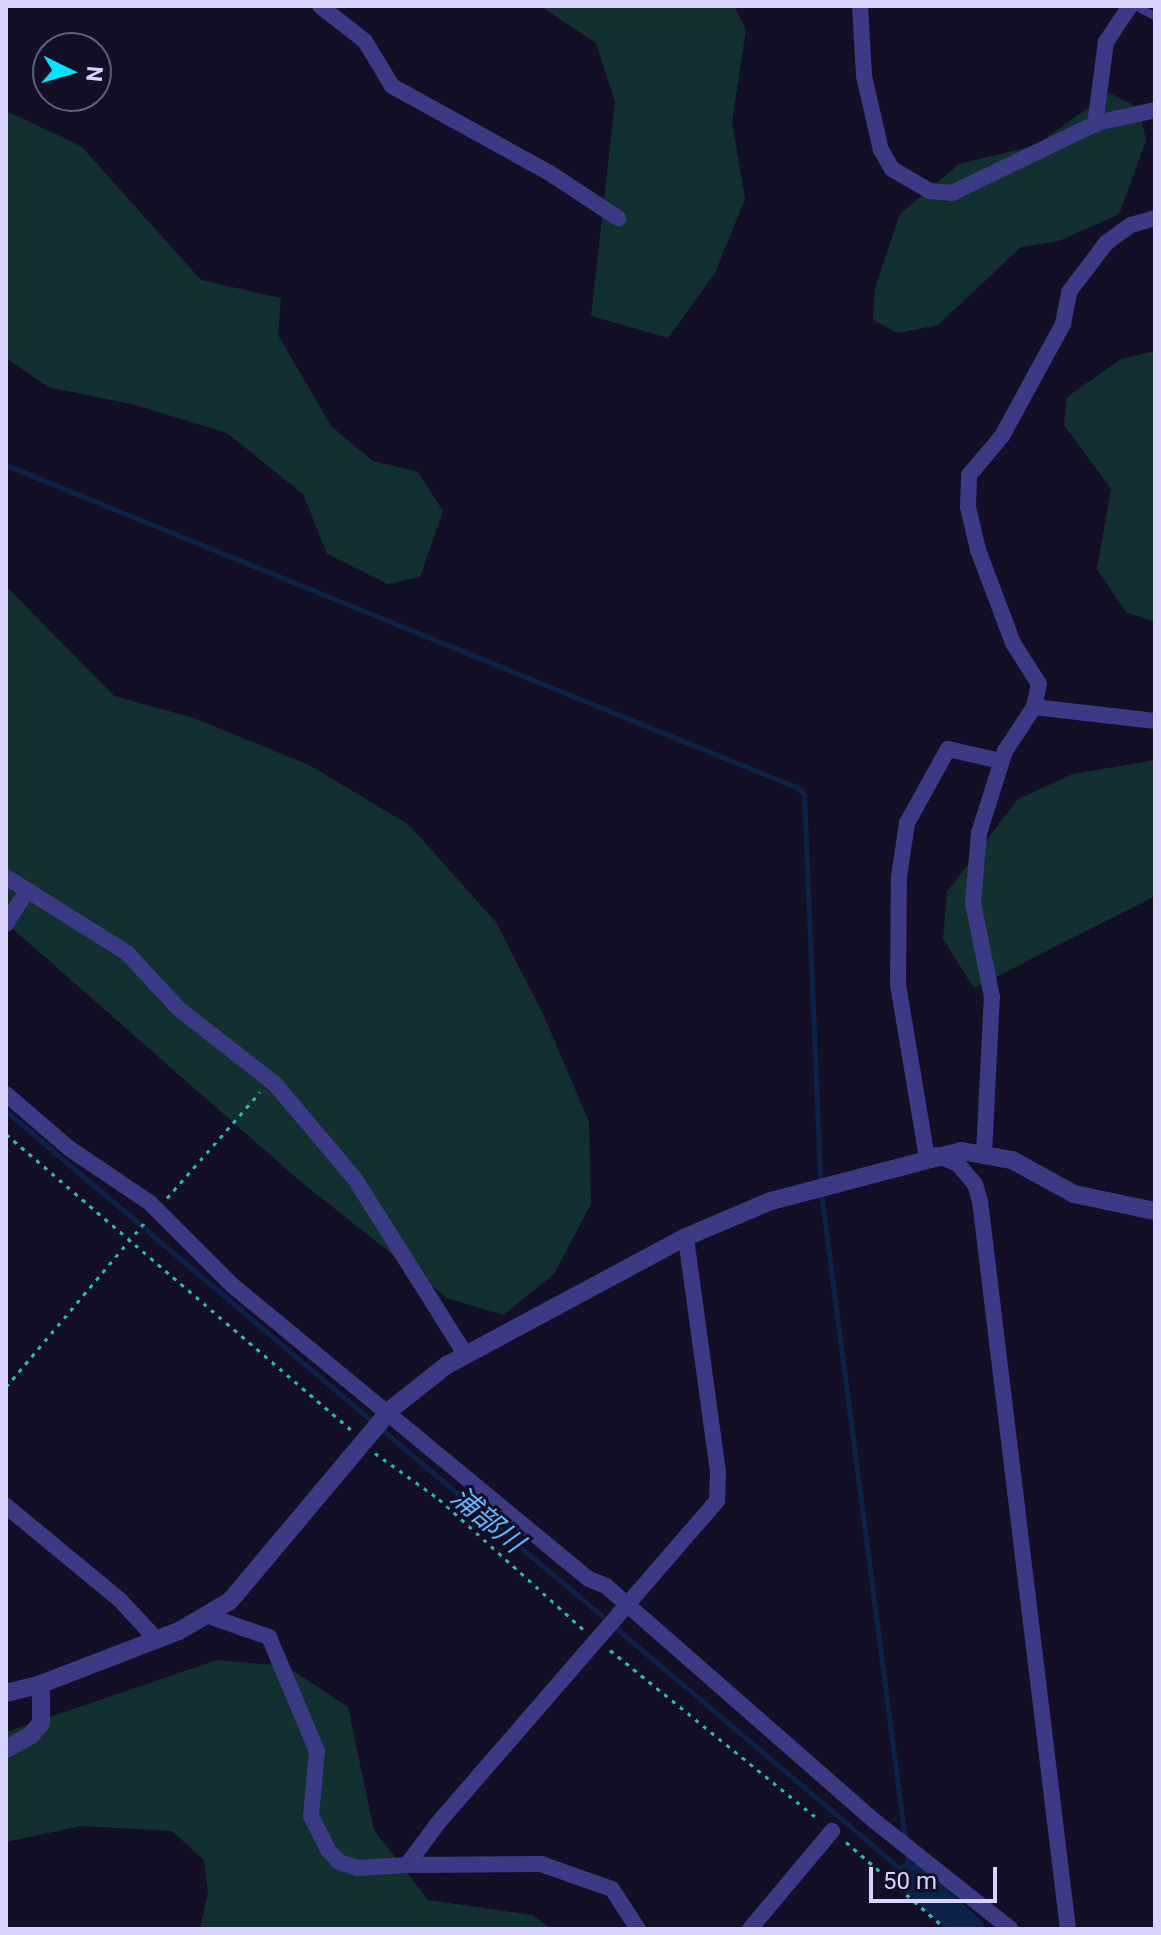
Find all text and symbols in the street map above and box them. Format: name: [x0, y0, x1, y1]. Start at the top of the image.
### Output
north arrow: [32, 32, 112, 112]
text: N: [81, 65, 108, 83]
water label: 浦部川: [444, 1480, 530, 1560]
scale bar: [873, 1851, 1001, 1901]
text: 50 m: [883, 1867, 937, 1895]

